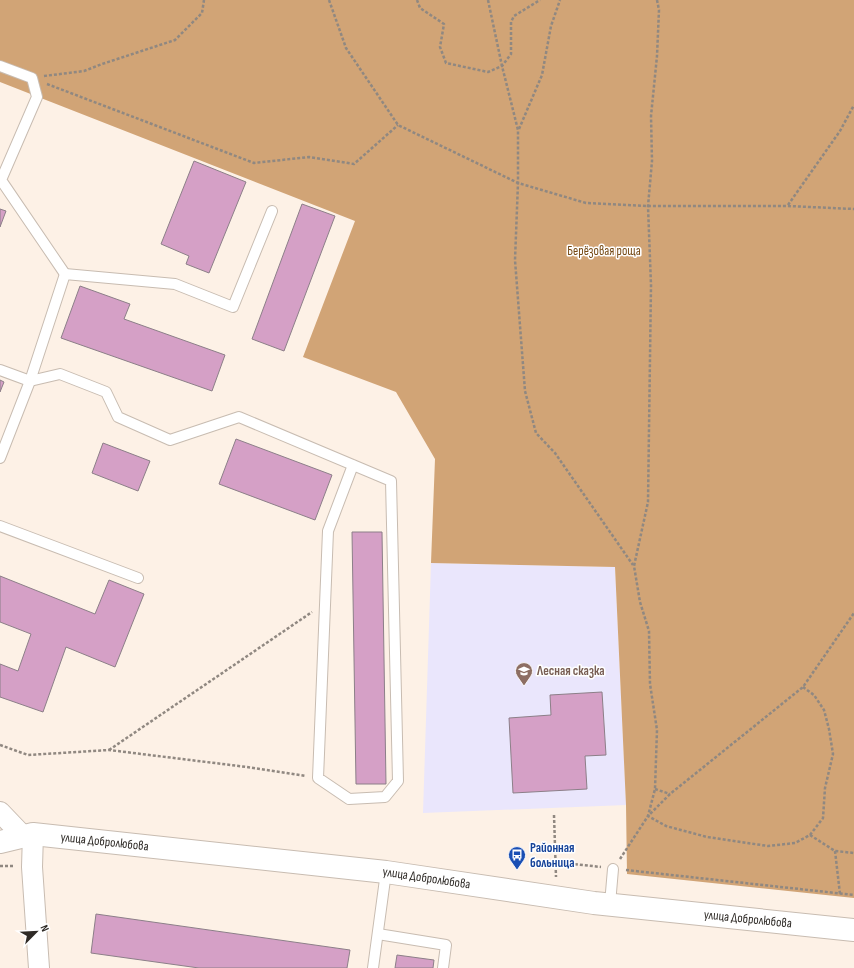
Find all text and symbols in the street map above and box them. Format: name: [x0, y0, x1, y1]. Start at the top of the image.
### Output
park label: Берёзовая роща: [567, 243, 641, 259]
school or university icon: Лесная сказка: [514, 661, 534, 686]
place label: Лесная сказка: [536, 663, 605, 679]
street label: улица Добролюбова: [60, 829, 150, 854]
place label: Районная больница: [530, 840, 575, 871]
bus stop icon: Районная больница: [507, 845, 527, 870]
street label: улица Добролюбова: [382, 864, 472, 892]
street label: улица Добролюбова: [703, 906, 793, 932]
north arrow: [16, 912, 56, 952]
text: N: [38, 923, 52, 934]

